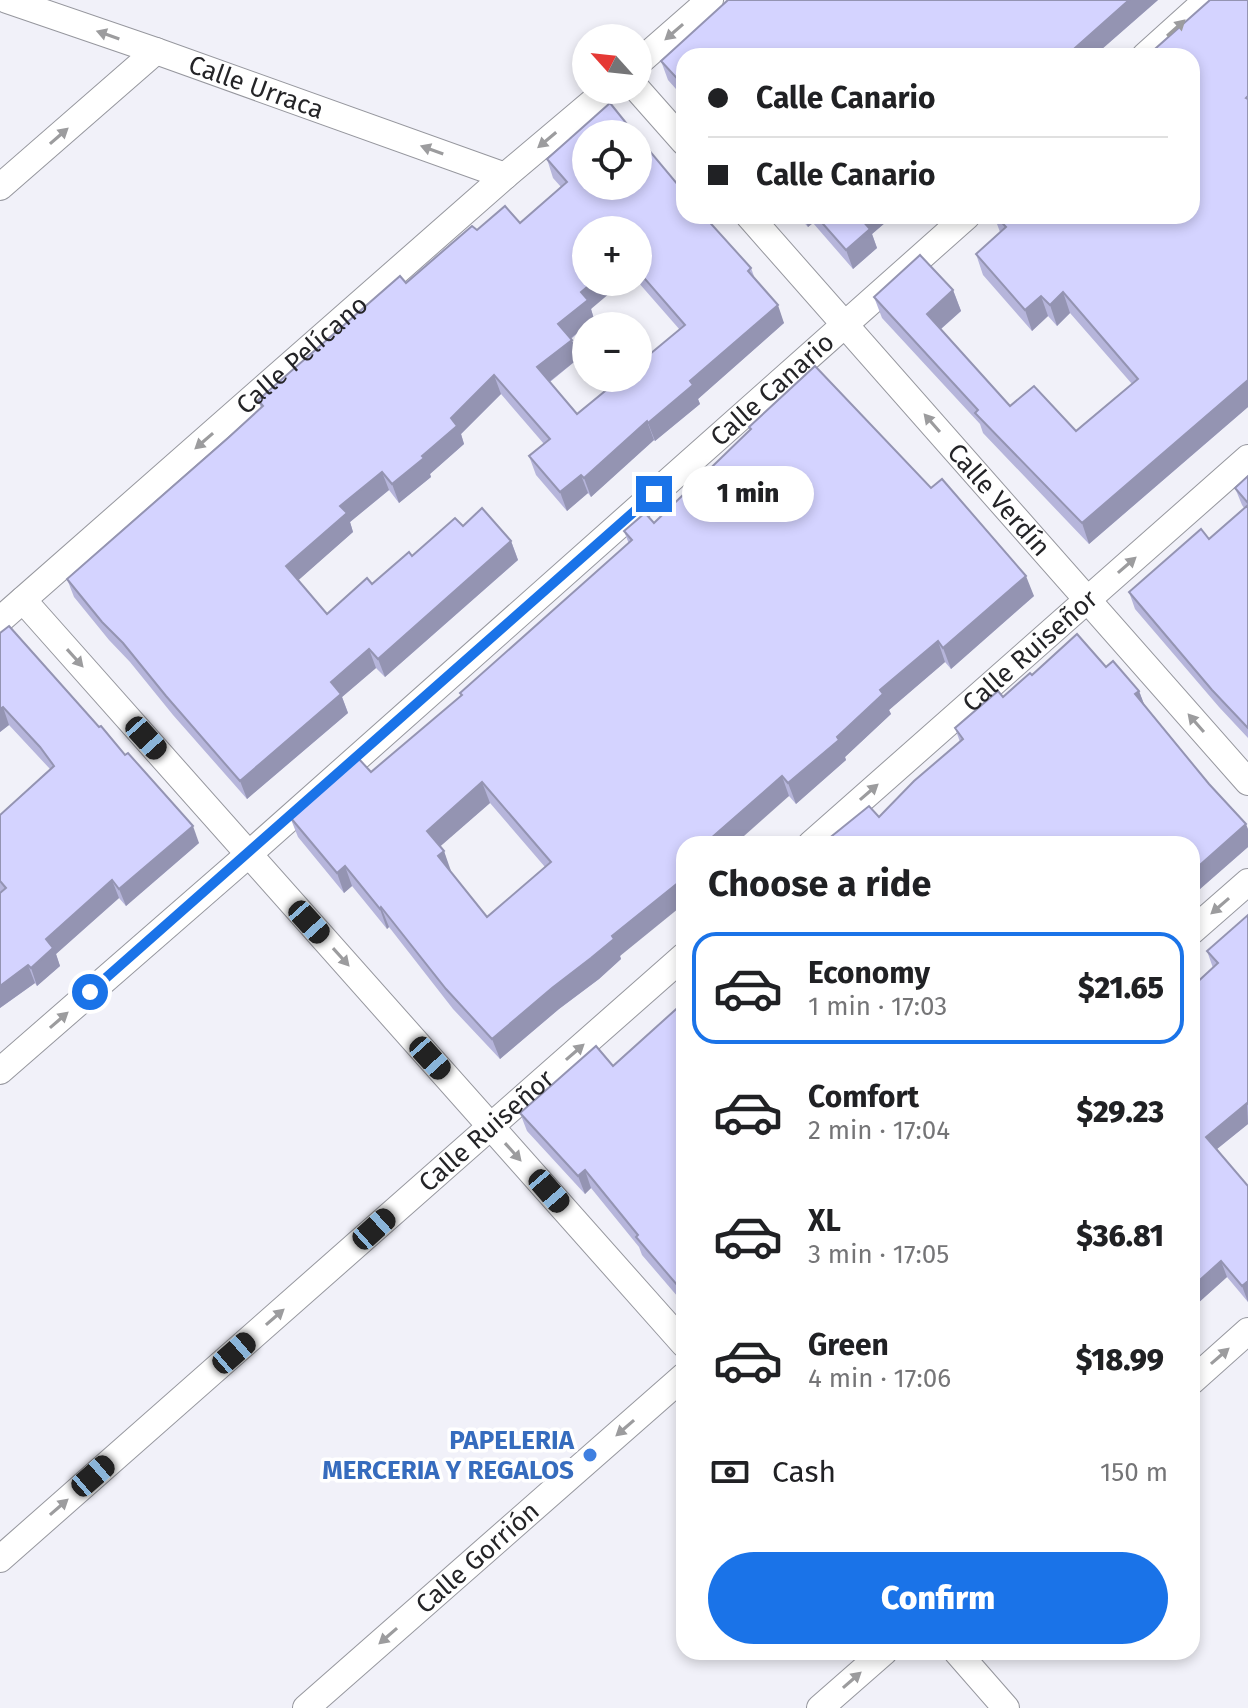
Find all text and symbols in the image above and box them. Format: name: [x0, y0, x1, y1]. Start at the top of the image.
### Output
one-way arrow: [1165, 20, 1185, 37]
one-way arrow: [664, 22, 683, 40]
north arrow: [572, 24, 652, 104]
map controls: [572, 24, 652, 392]
one-way arrow: [95, 28, 119, 40]
street label: Calle Urraca: [185, 49, 328, 125]
text: Calle Canario: [756, 80, 936, 116]
button: locate: [572, 120, 652, 200]
one-way arrow: [49, 127, 68, 145]
one-way arrow: [538, 131, 558, 148]
one-way arrow: [419, 143, 443, 156]
text: Calle Canario: [756, 157, 936, 193]
button: +: [572, 216, 652, 296]
street label: Calle Pelícano: [230, 289, 374, 421]
button: −: [572, 312, 652, 392]
street label: Calle Canario: [704, 326, 840, 452]
one-way arrow: [924, 414, 941, 434]
one-way arrow: [195, 432, 215, 449]
street label: Calle Verdín: [941, 437, 1057, 562]
callout: 1 min: [682, 466, 814, 522]
route end: [636, 476, 672, 512]
text: 1 min: [717, 478, 779, 509]
one-way arrow: [1117, 557, 1137, 574]
street label: Calle Ruiseñor: [956, 583, 1104, 718]
one-way arrow: [66, 648, 83, 668]
car: [121, 712, 171, 764]
one-way arrow: [1188, 714, 1206, 733]
one-way arrow: [860, 784, 879, 802]
text: Choose a ride: [708, 862, 931, 906]
car: [284, 896, 334, 948]
one-way arrow: [1210, 897, 1230, 914]
one-way arrow: [331, 948, 349, 967]
icon: car: [712, 952, 784, 1024]
text: Economy: [808, 955, 930, 991]
text: $21.65: [1078, 970, 1164, 1006]
route start: [72, 974, 108, 1010]
text: 1 min · 17:03: [808, 991, 947, 1022]
one-way arrow: [48, 1012, 68, 1029]
car: [405, 1032, 455, 1084]
one-way arrow: [564, 1044, 584, 1061]
street label: Calle Ruiseñor: [412, 1063, 560, 1198]
icon: car: [712, 1076, 784, 1148]
text: Comfort: [808, 1079, 919, 1115]
text: $29.23: [1077, 1094, 1164, 1130]
text: 2 min · 17:04: [808, 1115, 950, 1146]
one-way arrow: [504, 1142, 522, 1161]
car: [524, 1165, 574, 1217]
icon: car: [712, 1200, 784, 1272]
text: XL: [808, 1203, 841, 1239]
car: [348, 1204, 400, 1254]
text: $36.81: [1076, 1218, 1164, 1254]
text: 3 min · 17:05: [808, 1239, 949, 1270]
one-way arrow: [264, 1309, 284, 1326]
icon: car: [712, 1324, 784, 1396]
text: Green: [808, 1327, 889, 1363]
car: [208, 1328, 260, 1378]
text: $18.99: [1076, 1342, 1164, 1378]
one-way arrow: [1210, 1348, 1230, 1365]
text: 4 min · 17:06: [808, 1363, 951, 1394]
one-way arrow: [616, 1419, 636, 1436]
place label: PAPELERIA MERCERIA Y REGALOS: [322, 1425, 575, 1486]
marker: PAPELERIA MERCERIA Y REGALOS: [581, 1446, 599, 1464]
icon: cash: [708, 1450, 752, 1494]
car: [67, 1451, 119, 1501]
text: Cash: [772, 1454, 836, 1490]
text: 150 m: [1100, 1457, 1168, 1488]
street label: Calle Gorrión: [409, 1495, 545, 1620]
one-way arrow: [49, 1499, 68, 1517]
button: Confirm: [708, 1552, 1168, 1644]
one-way arrow: [378, 1627, 397, 1645]
one-way arrow: [842, 1672, 862, 1689]

